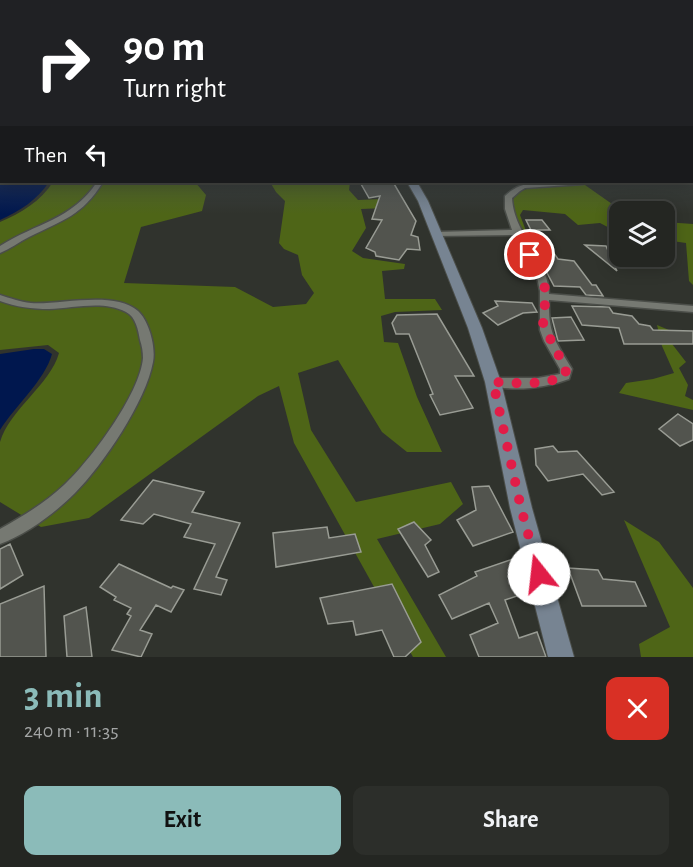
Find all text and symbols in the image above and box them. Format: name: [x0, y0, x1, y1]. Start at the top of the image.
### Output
icon: right: [24, 24, 102, 102]
text: 90 m: [123, 26, 205, 68]
text: Turn right: [123, 75, 226, 102]
icon: left: [80, 138, 113, 171]
text: Then: [24, 144, 68, 166]
map controls: [609, 201, 675, 267]
button: layers: [609, 201, 675, 267]
pin: [504, 229, 555, 280]
icon: arrive: [513, 238, 546, 271]
position arrow: [507, 542, 571, 606]
button: close: [606, 677, 669, 740]
text: 3 min: [24, 678, 102, 714]
text: 240 m · 11:35: [24, 721, 119, 741]
button: Exit: [24, 786, 341, 855]
button: Share: [353, 786, 669, 855]

